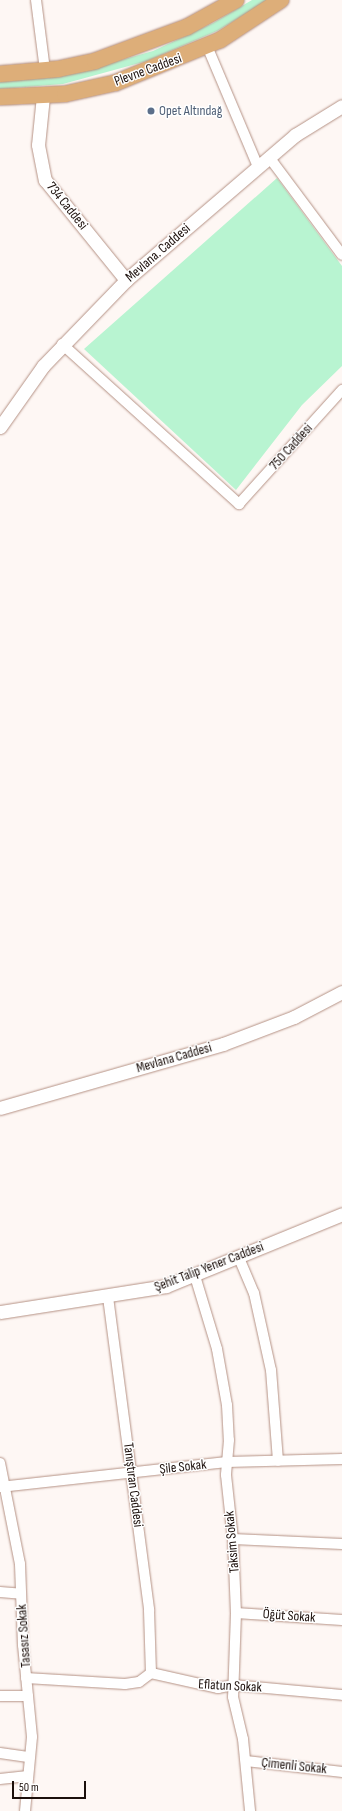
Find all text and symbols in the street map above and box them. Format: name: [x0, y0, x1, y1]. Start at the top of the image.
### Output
street label: Plevne Caddesi: [112, 50, 184, 90]
place label: Opet Altındağ: [159, 103, 222, 119]
marker: Opet Altındağ: [146, 106, 156, 116]
street label: 734 Caddesi: [43, 179, 91, 233]
street label: Mevlana. Caddesi: [122, 220, 194, 286]
street label: 750 Caddesi: [266, 420, 316, 474]
street label: Mevlana Caddesi: [134, 1039, 214, 1077]
street label: Şehit Talip Yener Caddesi: [152, 1238, 266, 1296]
street label: Tanıştıran Caddesi: [119, 1442, 147, 1528]
street label: Şile Sokak: [159, 1456, 207, 1478]
street label: Taksim Sokak: [221, 1510, 243, 1574]
street label: Tasasız Sokak: [13, 1604, 35, 1668]
street label: Öğüt Sokak: [262, 1606, 316, 1626]
street label: Eflatun Sokak: [198, 1676, 262, 1696]
street label: Çimenli Sokak: [260, 1754, 328, 1778]
scale bar: [14, 1773, 88, 1799]
text: 50 m: [19, 1780, 39, 1795]

